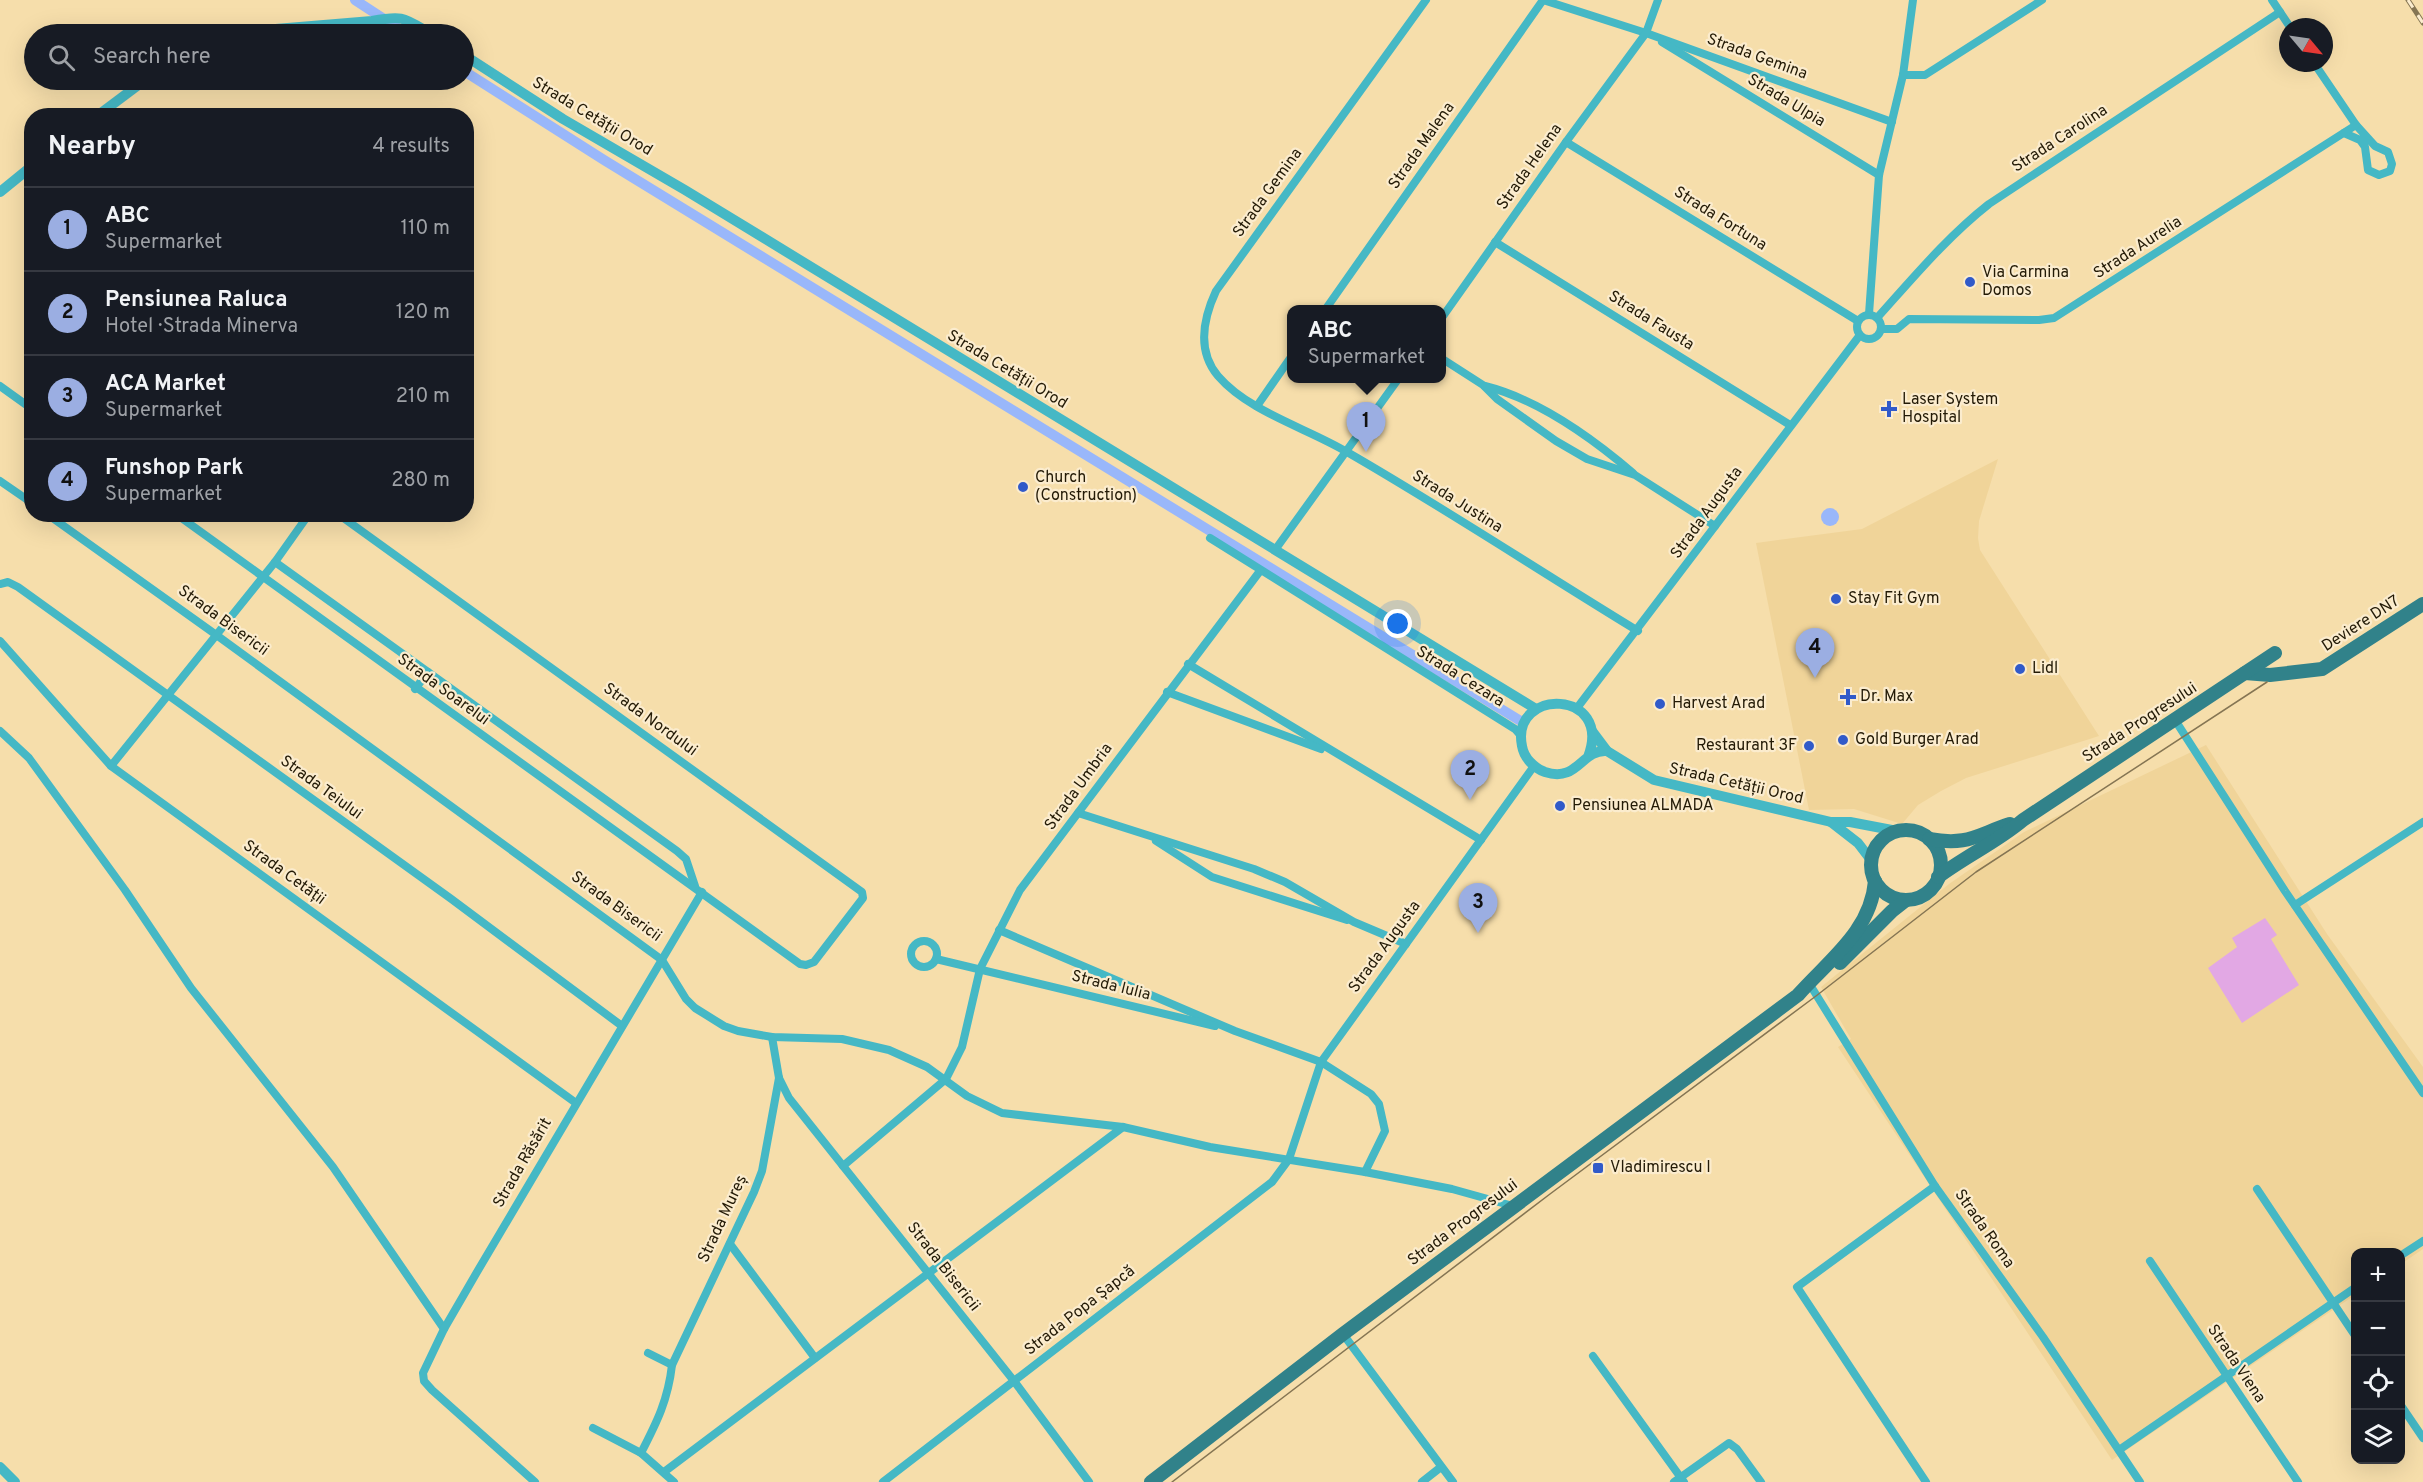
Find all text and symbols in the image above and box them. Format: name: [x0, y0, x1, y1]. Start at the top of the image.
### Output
north arrow: [2279, 18, 2333, 72]
search box: [24, 24, 474, 90]
street label: Strada Gemina: [1704, 30, 1810, 84]
icon: search: [45, 41, 78, 74]
text: Search here: [93, 44, 211, 71]
street label: Strada Ulpia: [1743, 70, 1829, 132]
street label: Strada Cetății Orod: [528, 73, 656, 161]
street label: Strada Malena: [1385, 99, 1459, 193]
street label: Strada Carolina: [2008, 101, 2112, 177]
street label: Strada Helena: [1493, 120, 1567, 214]
text: Nearby: [48, 131, 136, 164]
text: 4 results: [373, 134, 450, 160]
street label: Strada Gemina: [1229, 144, 1307, 242]
street label: Strada Fortuna: [1670, 182, 1770, 256]
text: ABC: [105, 203, 150, 230]
street label: Strada Aurelia: [2090, 212, 2186, 284]
text: 1: [64, 216, 72, 242]
text: 110 m: [401, 216, 450, 242]
text: Supermarket: [105, 230, 222, 256]
place label: Via Carmina Domos: [1982, 263, 2069, 301]
marker: Via Carmina Domos: [1963, 275, 1977, 289]
text: Pensiunea Raluca: [105, 287, 287, 314]
street label: Strada Fausta: [1604, 287, 1698, 355]
text: 2: [61, 300, 74, 326]
text: 120 m: [396, 300, 450, 326]
popup: [1287, 305, 1446, 383]
text: Hotel · Strada Minerva: [105, 314, 298, 340]
text: ABC: [1308, 318, 1352, 345]
street label: Strada Cetății Orod: [943, 326, 1071, 414]
text: Supermarket: [1308, 345, 1425, 371]
text: ACA Market: [105, 371, 226, 398]
text: 3: [62, 384, 74, 410]
text: 210 m: [396, 384, 450, 410]
place label: Laser System Hospital: [1902, 390, 1998, 428]
text: Supermarket: [105, 398, 222, 424]
marker: Laser System Hospital: [1880, 400, 1898, 418]
pin: 1: [1346, 402, 1386, 452]
text: Funshop Park: [105, 455, 244, 482]
street label: Strada Augusta: [1667, 463, 1747, 563]
street label: Strada Justina: [1408, 466, 1506, 538]
text: 4: [61, 468, 74, 494]
text: 280 m: [391, 468, 450, 494]
place label: Church (Construction): [1035, 468, 1137, 506]
marker: Church (Construction): [1016, 480, 1030, 494]
text: Supermarket: [105, 482, 222, 508]
street label: Strada Bisericii: [174, 581, 272, 661]
place label: Stay Fit Gym: [1848, 589, 1940, 609]
street label: Deviere DN7: [2318, 591, 2404, 657]
marker: Stay Fit Gym: [1829, 592, 1843, 606]
your location: [1383, 609, 1412, 638]
pin: 4: [1796, 628, 1834, 678]
street label: Strada Cezara: [1412, 642, 1508, 712]
street label: Strada Soarelui: [393, 650, 493, 730]
place label: Lidl: [2032, 659, 2058, 679]
marker: Lidl: [2013, 662, 2027, 676]
street label: Strada Progresului: [2079, 678, 2201, 768]
street label: Strada Nordului: [599, 679, 701, 761]
place label: Dr. Max: [1860, 687, 1913, 707]
marker: Dr. Max: [1841, 690, 1855, 704]
place label: Harvest Arad: [1672, 694, 1765, 714]
marker: Harvest Arad: [1653, 697, 1667, 711]
place label: Gold Burger Arad: [1855, 730, 1979, 750]
marker: Gold Burger Arad: [1836, 733, 1850, 747]
place label: Restaurant 3F: [1696, 736, 1797, 756]
marker: Restaurant 3F: [1802, 739, 1816, 753]
street label: Strada Umbria: [1041, 740, 1117, 834]
pin: 2: [1450, 750, 1490, 800]
street label: Strada Teiului: [276, 751, 366, 825]
street label: Strada Cetății Orod: [1667, 759, 1805, 809]
place label: Pensiunea ALMADA: [1572, 796, 1714, 816]
marker: Pensiunea ALMADA: [1553, 799, 1567, 813]
street label: Strada Cetății: [239, 836, 329, 910]
street label: Strada Bisericii: [567, 867, 665, 947]
pin: 3: [1458, 884, 1498, 933]
street label: Strada Augusta: [1345, 897, 1425, 997]
street label: Strada Iulia: [1069, 967, 1153, 1005]
street label: Strada Răsărit: [489, 1114, 557, 1212]
place label: Vladimirescu I: [1610, 1158, 1711, 1178]
marker: Vladimirescu I: [1591, 1161, 1605, 1175]
street label: Strada Mureș: [694, 1172, 752, 1266]
street label: Strada Progresului: [1404, 1175, 1522, 1271]
street label: Strada Roma: [1950, 1186, 2018, 1272]
street label: Strada Bisericii: [902, 1218, 984, 1316]
map controls: [2351, 1248, 2405, 1464]
button: +: [2351, 1248, 2405, 1302]
street label: Strada Popa Șapcă: [1021, 1262, 1139, 1360]
button: −: [2351, 1302, 2405, 1356]
street label: Strada Viena: [2202, 1321, 2270, 1407]
button: locate: [2351, 1356, 2405, 1410]
button: layers: [2351, 1410, 2405, 1464]

